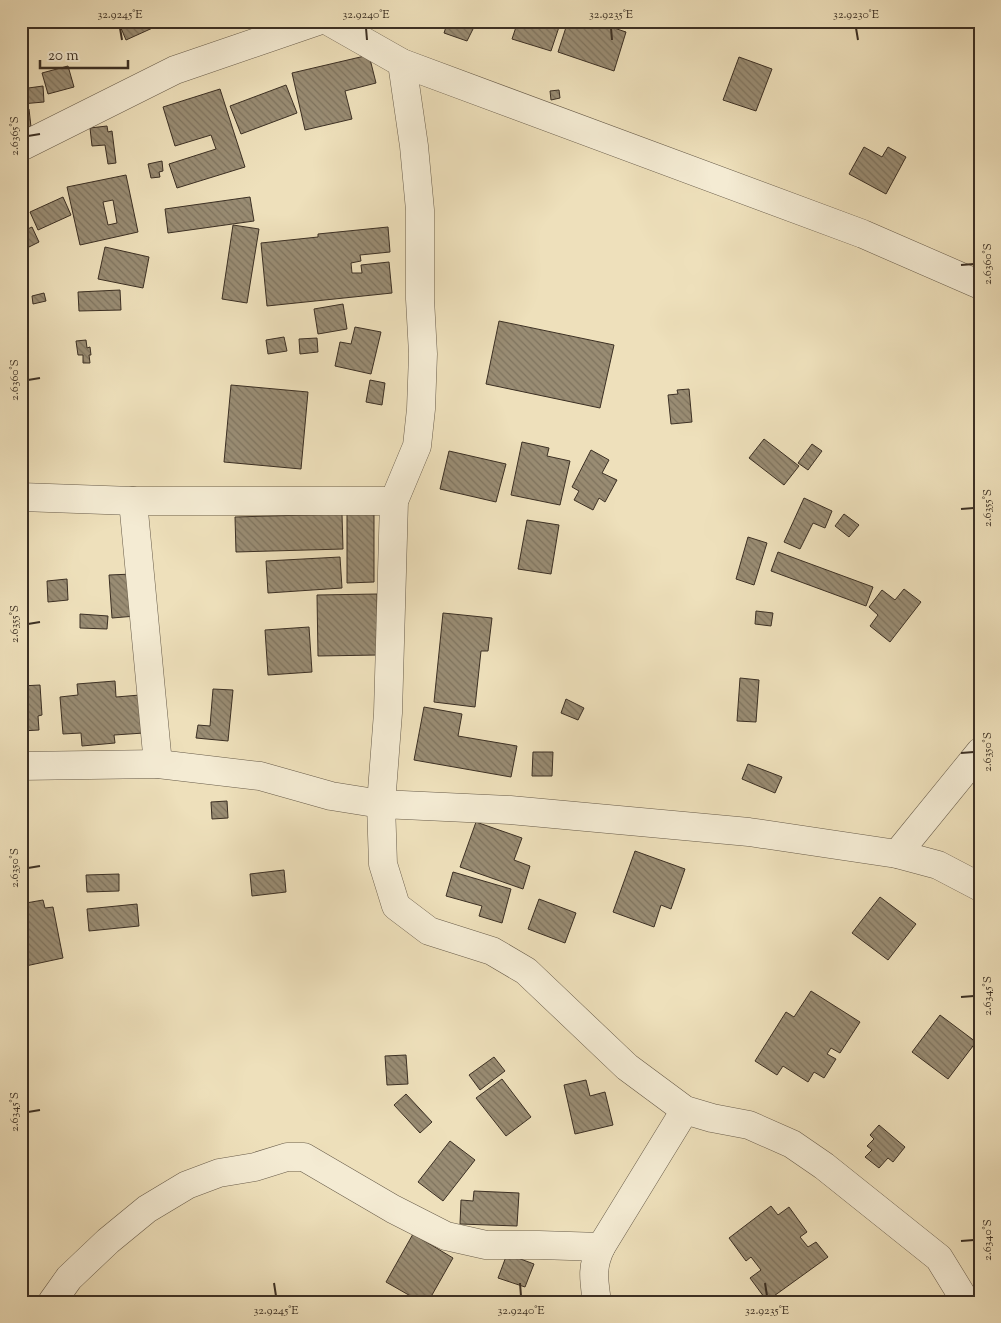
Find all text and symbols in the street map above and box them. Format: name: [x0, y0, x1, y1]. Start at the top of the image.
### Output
text: 32.9245°E: [97, 6, 143, 24]
text: 32.9240°E: [342, 6, 390, 24]
text: 32.9235°E: [589, 6, 634, 24]
text: 32.9230°E: [833, 6, 880, 24]
scale bar: [40, 38, 128, 70]
text: 20 m: [48, 46, 79, 67]
text: 2.6365°S: [6, 116, 24, 156]
text: 2.6360°S: [979, 243, 997, 285]
text: 2.6360°S: [6, 359, 24, 401]
text: 2.6355°S: [979, 489, 997, 527]
text: 2.6355°S: [6, 605, 24, 643]
text: 2.6350°S: [979, 732, 997, 772]
text: 2.6350°S: [6, 848, 24, 888]
text: 2.6345°S: [979, 976, 997, 1016]
text: 2.6345°S: [6, 1092, 24, 1132]
text: 2.6340°S: [979, 1219, 997, 1261]
text: 32.9245°E: [253, 1302, 299, 1320]
text: 32.9240°E: [497, 1302, 545, 1320]
text: 32.9235°E: [745, 1302, 790, 1320]

